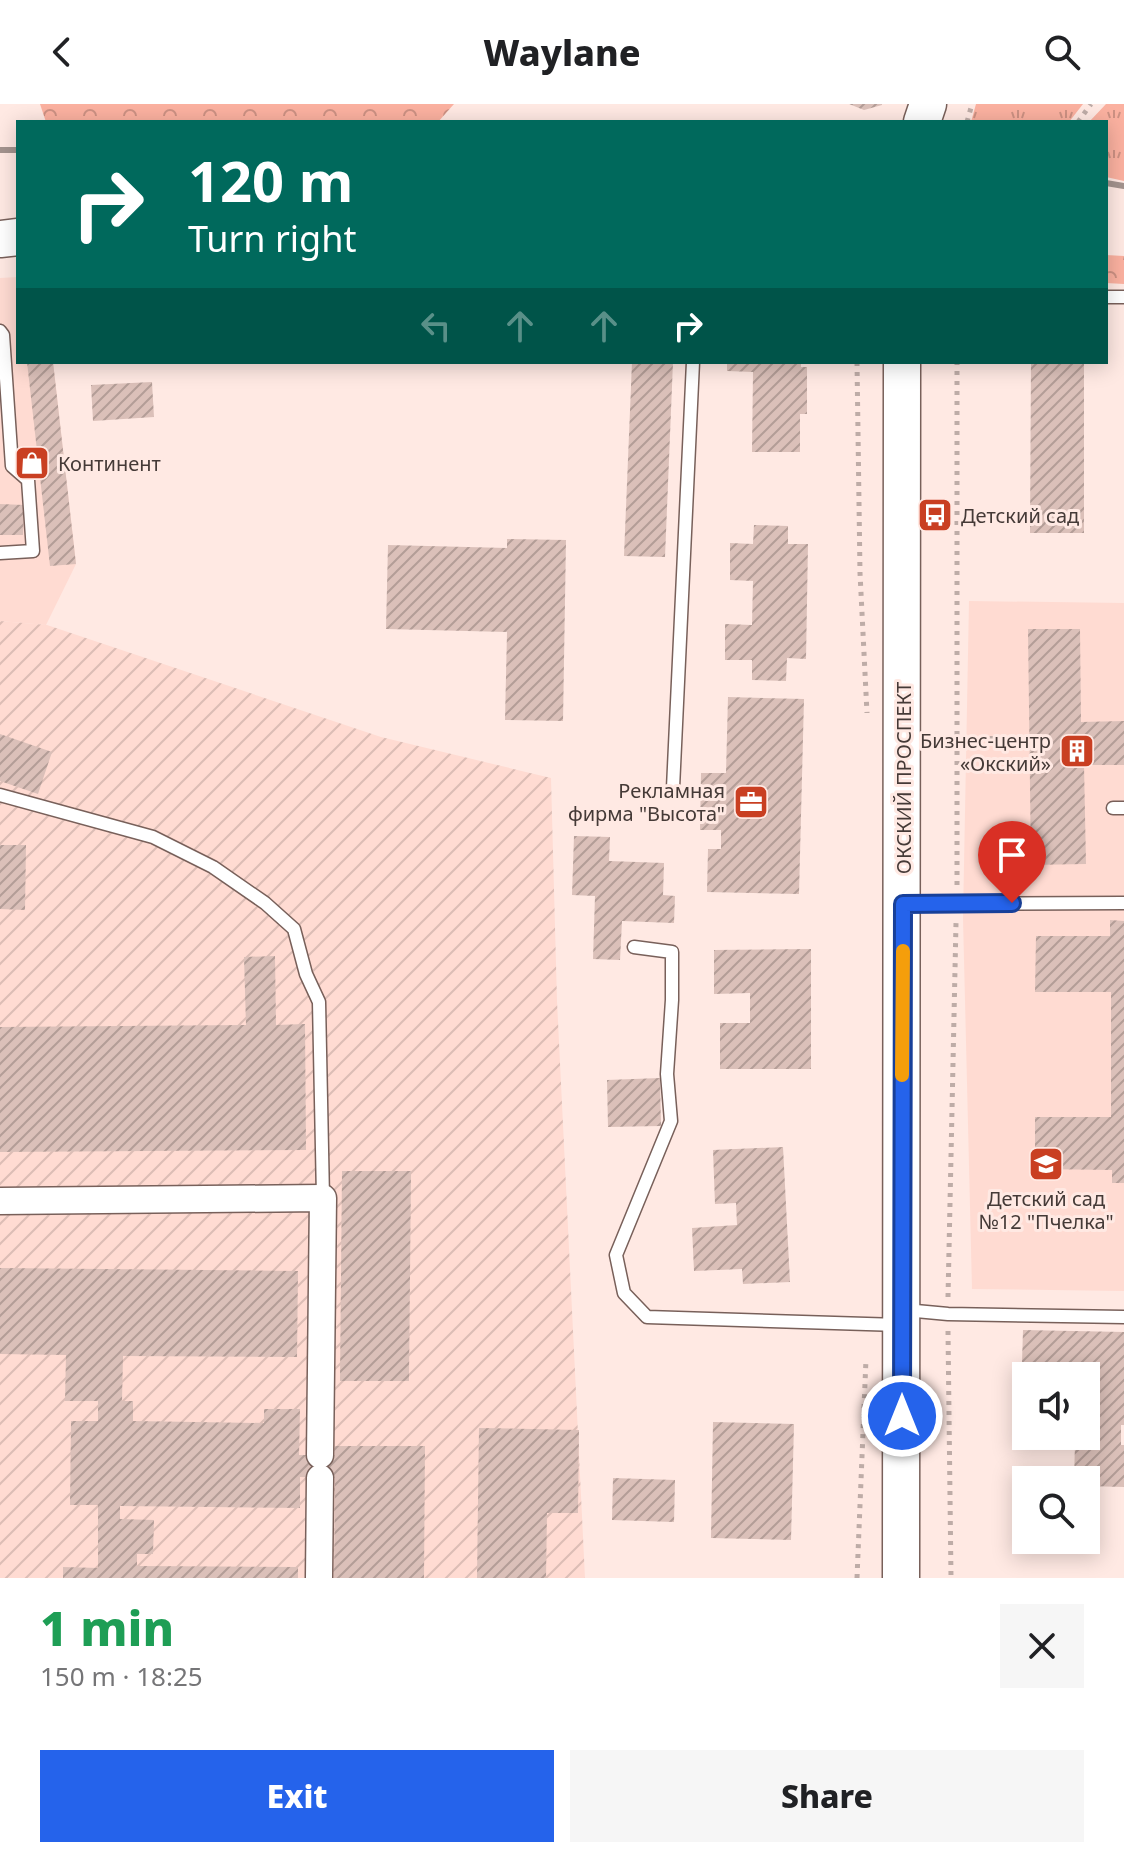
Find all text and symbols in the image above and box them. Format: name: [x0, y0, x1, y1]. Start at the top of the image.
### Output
text: Waylane: [483, 28, 641, 77]
icon: back: [40, 30, 84, 74]
icon: search: [1040, 30, 1084, 74]
text: 120 m: [188, 142, 353, 218]
icon: right: [56, 152, 160, 256]
text: Turn right: [188, 214, 356, 263]
icon: left: [414, 304, 458, 348]
icon: ahead: [498, 304, 542, 348]
icon: ahead: [582, 304, 626, 348]
icon: right: [666, 304, 710, 348]
shop icon: Континент: [13, 444, 51, 482]
place label: Континент: [58, 450, 161, 477]
bus stop icon: Детский сад: [916, 496, 954, 534]
place label: Детский сад: [961, 502, 1079, 529]
street label: ОКСКИЙ ПРОСПЕКТ: [890, 682, 917, 874]
place label: Бизнес-центр «Окский»: [920, 727, 1051, 777]
building icon: Бизнес-центр «Окский»: [1058, 732, 1096, 770]
place label: Рекламная фирма "Высота": [568, 777, 725, 827]
office icon: Рекламная фирма "Высота": [732, 783, 770, 821]
pin: [978, 821, 1046, 903]
icon: arrive: [990, 833, 1034, 877]
school or university icon: Детский сад №12 "Пчелка": [1027, 1145, 1065, 1183]
place label: Детский сад №12 "Пчелка": [978, 1185, 1114, 1235]
map controls: [1012, 1362, 1100, 1554]
button: sound: [1012, 1362, 1100, 1450]
position arrow: [860, 1374, 944, 1458]
button: search: [1012, 1466, 1100, 1554]
text: 1 min: [40, 1595, 174, 1660]
button: close: [1000, 1604, 1084, 1688]
text: 150 m · 18:25: [40, 1658, 203, 1694]
button: Exit: [40, 1750, 554, 1842]
button: Share: [570, 1750, 1084, 1842]

